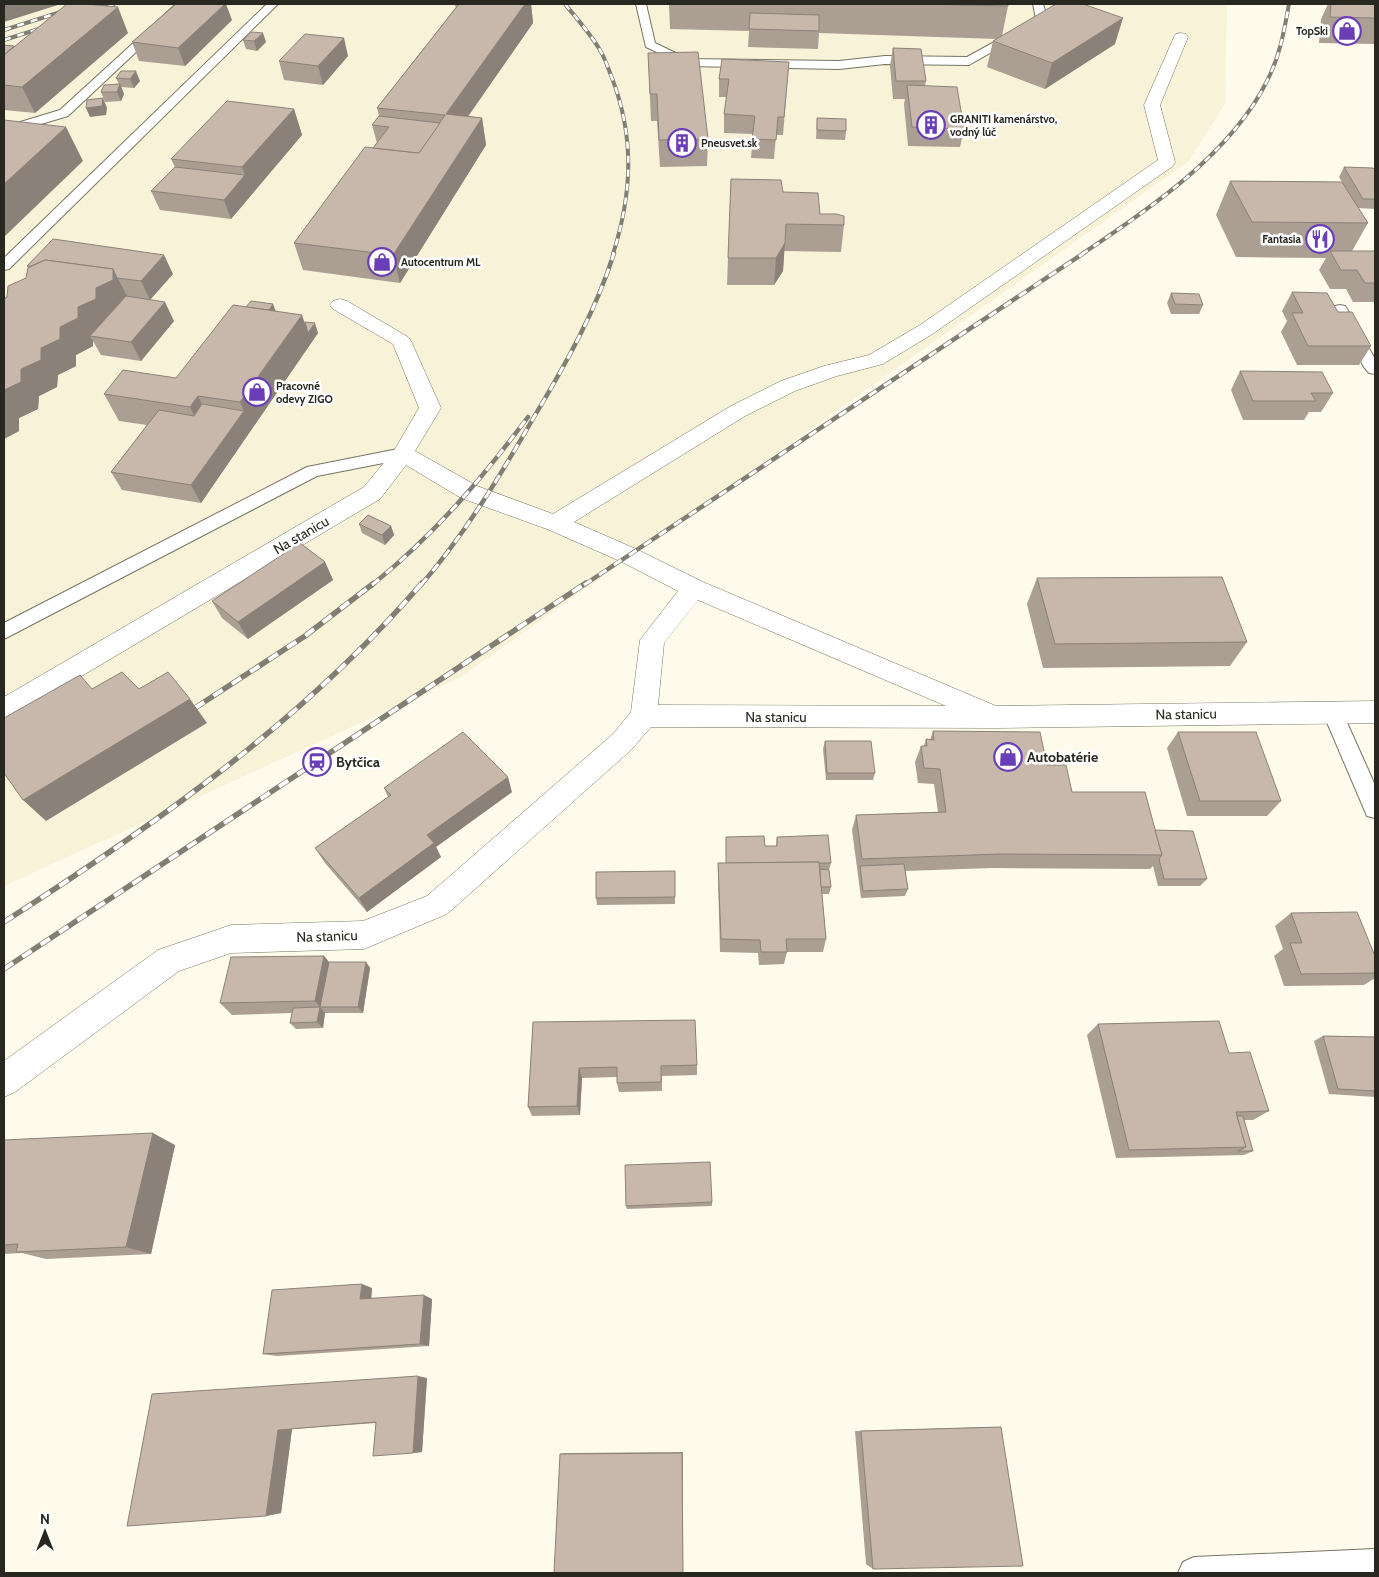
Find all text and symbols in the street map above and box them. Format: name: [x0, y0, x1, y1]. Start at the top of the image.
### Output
shop icon: TopSki: [1332, 16, 1362, 46]
place label: TopSki: [1296, 24, 1328, 38]
building icon: GRANITI kamenárstvo, vodný lúč: [916, 110, 946, 140]
place label: GRANITI kamenárstvo, vodný lúč: [950, 112, 1058, 139]
building icon: Pneusvet.sk: [667, 128, 697, 158]
place label: Pneusvet.sk: [701, 136, 758, 150]
restaurant icon: Fantasia: [1305, 224, 1335, 254]
place label: Fantasia: [1262, 232, 1302, 246]
shop icon: Autocentrum ML: [367, 247, 397, 277]
place label: Autocentrum ML: [401, 255, 481, 269]
shop icon: Pracovné odevy ZIGO: [242, 377, 272, 407]
place label: Pracovné odevy ZIGO: [276, 379, 333, 406]
street label: Na stanicu: [270, 512, 332, 558]
street label: Na stanicu: [1155, 704, 1217, 724]
street label: Na stanicu: [745, 708, 807, 726]
shop icon: Autobatérie: [993, 742, 1023, 772]
station icon: Bytčica: [302, 747, 332, 777]
place label: Autobatérie: [1027, 748, 1098, 766]
place label: Bytčica: [336, 753, 380, 771]
street label: Na stanicu: [296, 926, 358, 946]
north arrow: [20, 1507, 70, 1557]
text: N: [40, 1510, 50, 1528]

